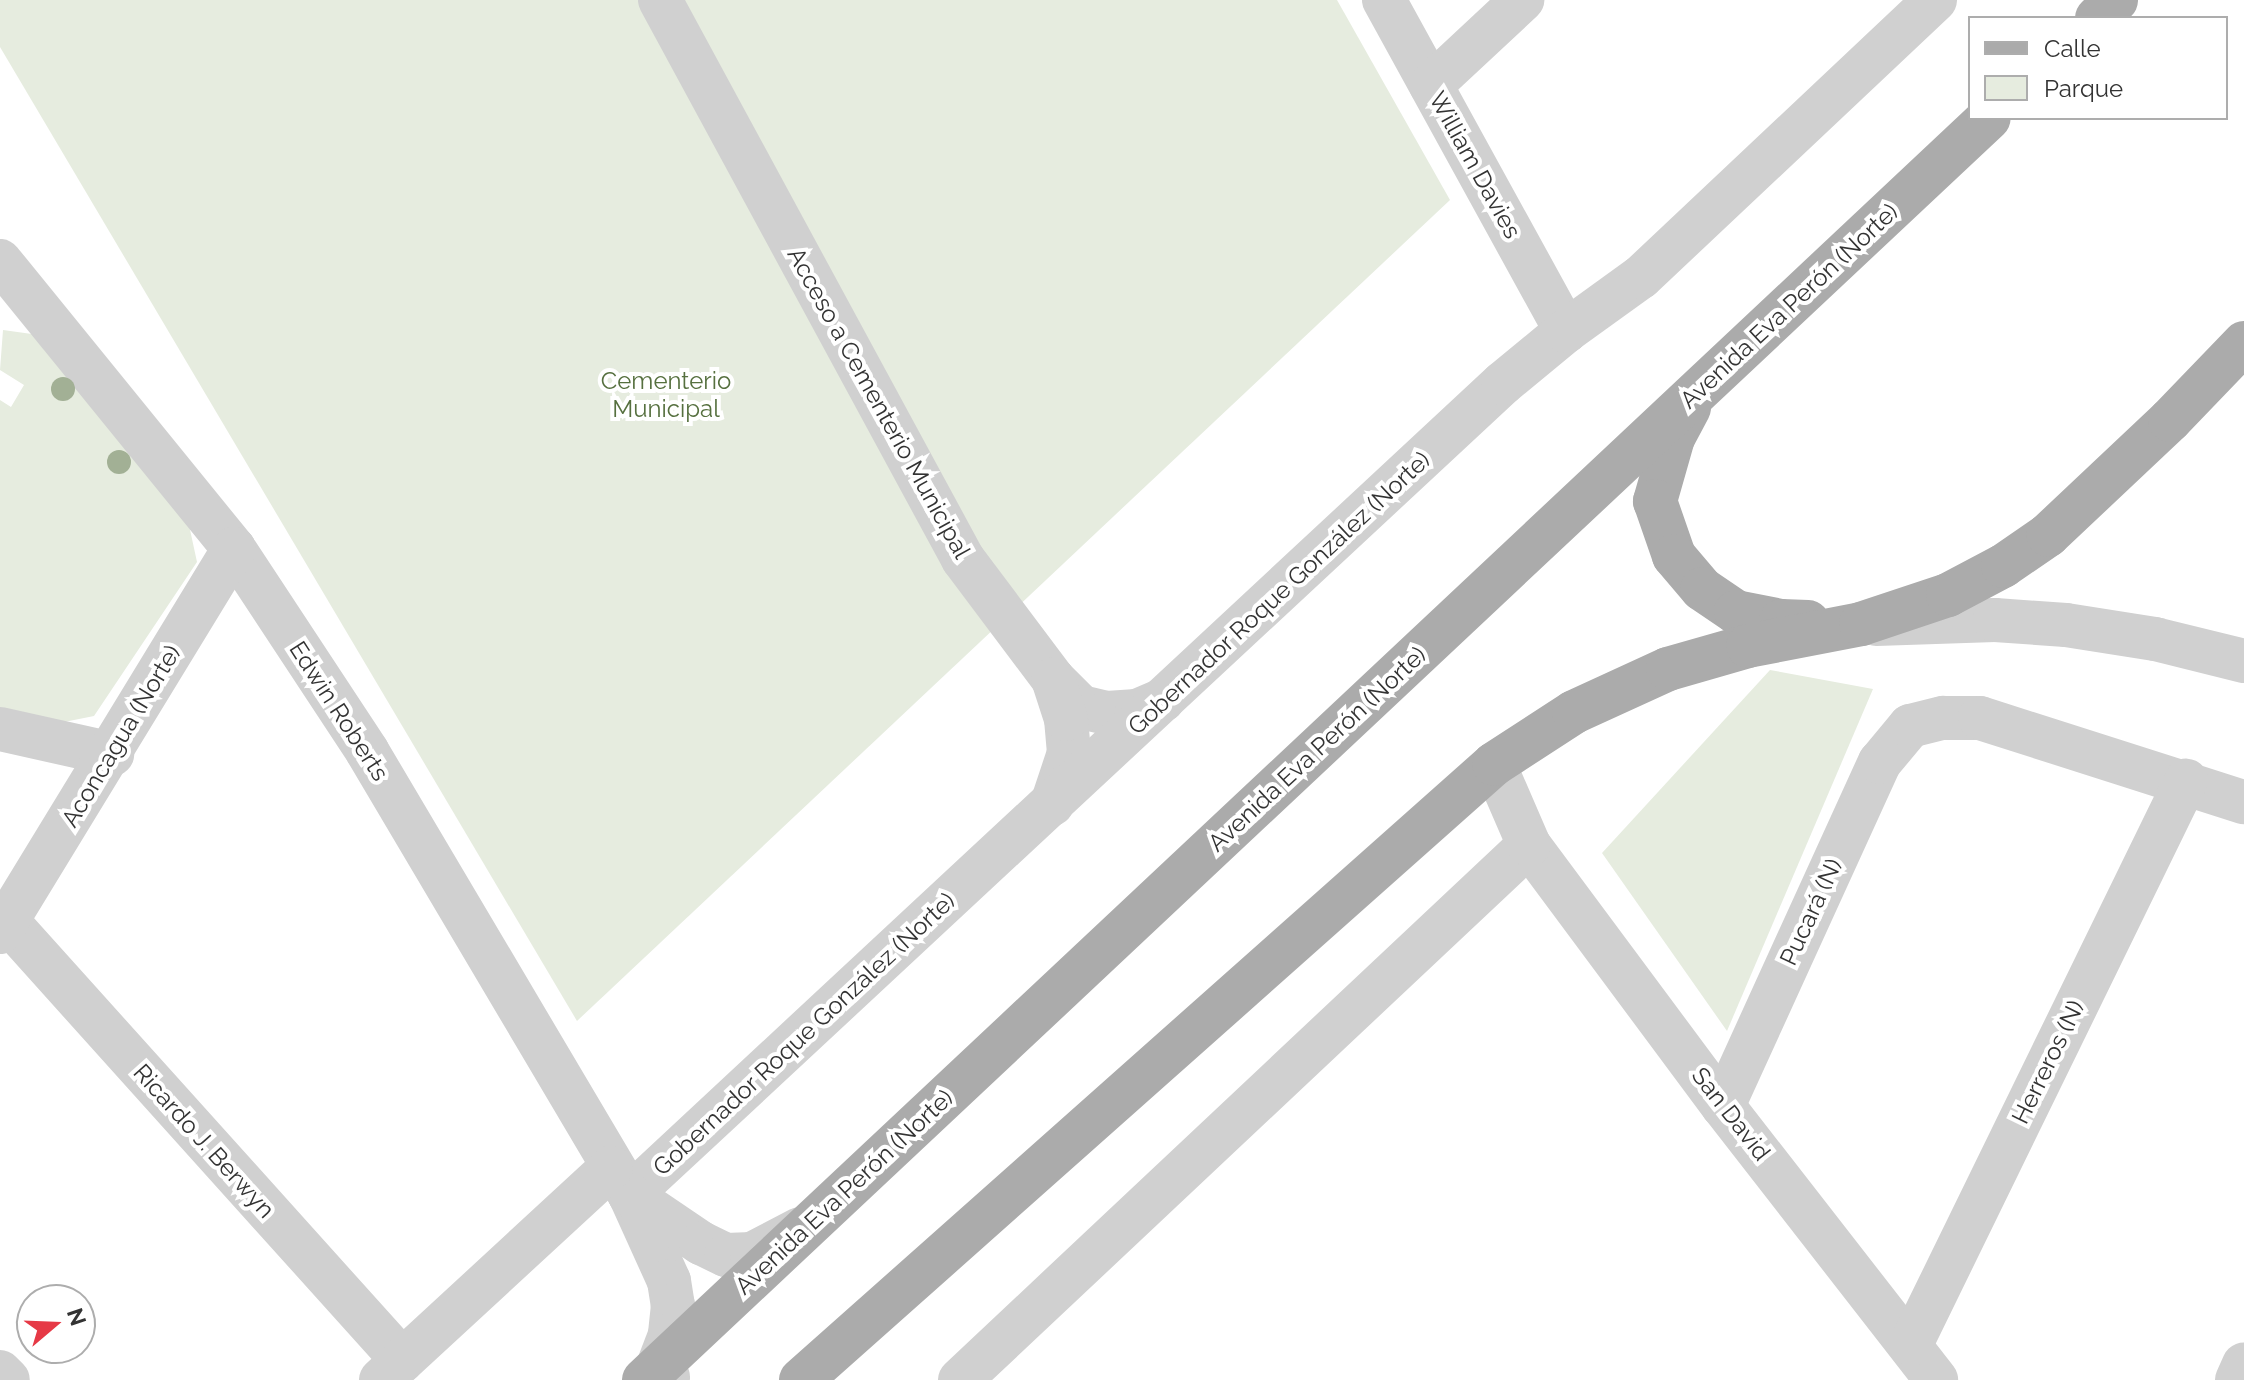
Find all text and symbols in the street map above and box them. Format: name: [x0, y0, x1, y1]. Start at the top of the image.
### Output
legend: [1968, 16, 2228, 120]
text: Calle: [2044, 34, 2101, 63]
text: Parque: [2044, 74, 2123, 103]
street label: William Davies: [1423, 87, 1527, 243]
street label: Avenida Eva Perón (Norte): [1674, 197, 1904, 415]
street label: Acceso a Cementerio Municipal: [781, 242, 977, 564]
park label: Cementerio Municipal: [601, 367, 731, 423]
street label: Gobernador Roque González (Norte): [1122, 445, 1436, 741]
street label: Edwin Roberts: [283, 636, 395, 786]
street label: Aconcagua (Norte): [55, 640, 187, 832]
street label: Avenida Eva Perón (Norte): [1202, 640, 1432, 858]
street label: Pucará (N): [1774, 854, 1848, 970]
street label: Gobernador Roque González (Norte): [647, 886, 961, 1182]
street label: Herreros (N): [2006, 996, 2090, 1128]
street label: Ricardo J. Berwyn: [127, 1058, 281, 1224]
street label: San David: [1686, 1062, 1776, 1166]
street label: Avenida Eva Perón (Norte): [729, 1083, 959, 1301]
north arrow: [16, 1284, 96, 1364]
text: N: [62, 1305, 92, 1329]

